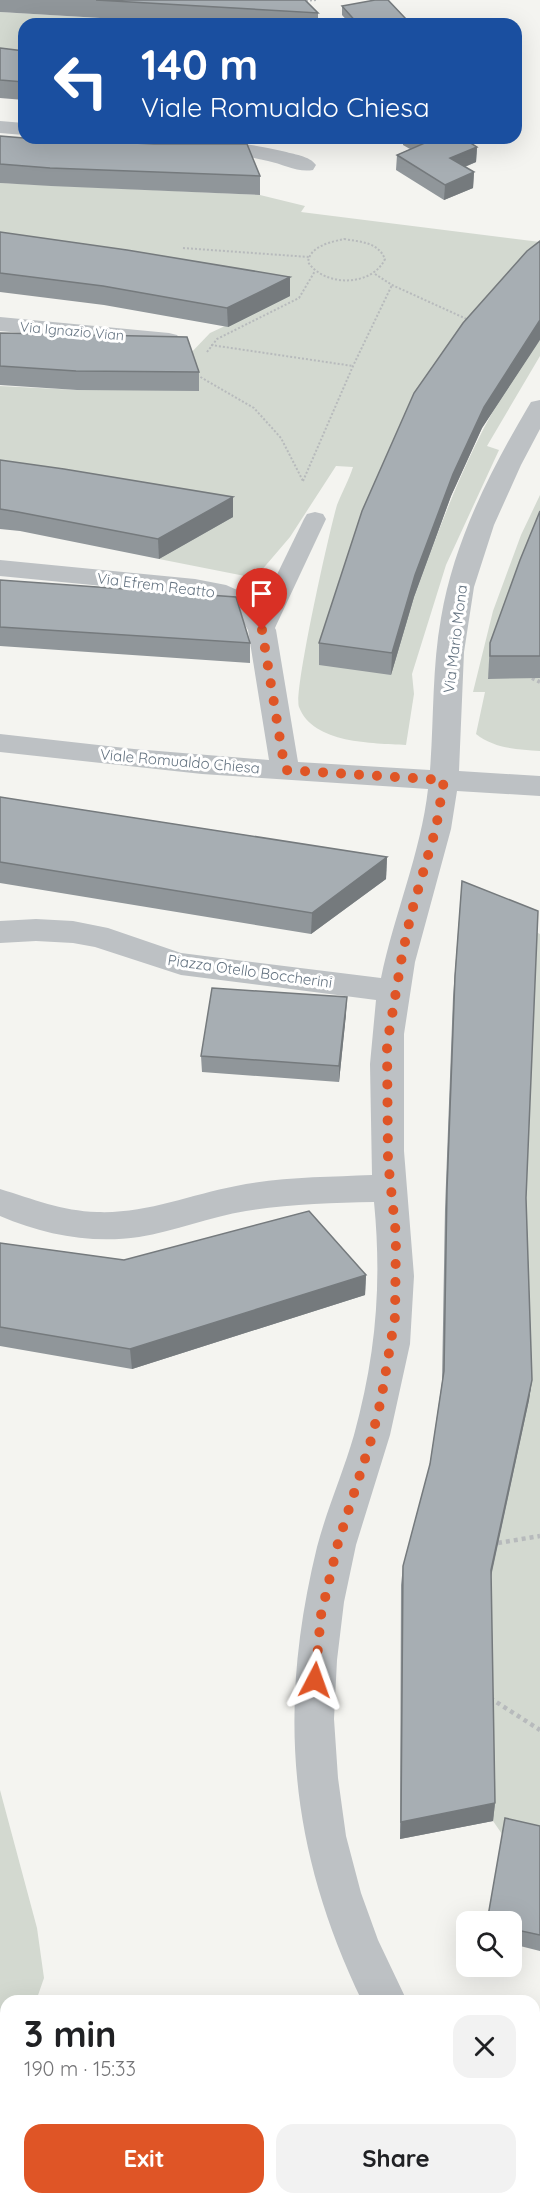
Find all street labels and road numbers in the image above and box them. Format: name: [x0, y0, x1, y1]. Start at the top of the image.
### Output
street label: Via Ignazio Vian: [19, 317, 125, 345]
street label: Via Efrem Reatto: [96, 568, 216, 602]
street label: Via Mario Mona: [439, 584, 471, 694]
street label: Viale Romualdo Chiesa: [99, 745, 261, 777]
street label: Piazza Otello Boccherini: [167, 950, 333, 992]

